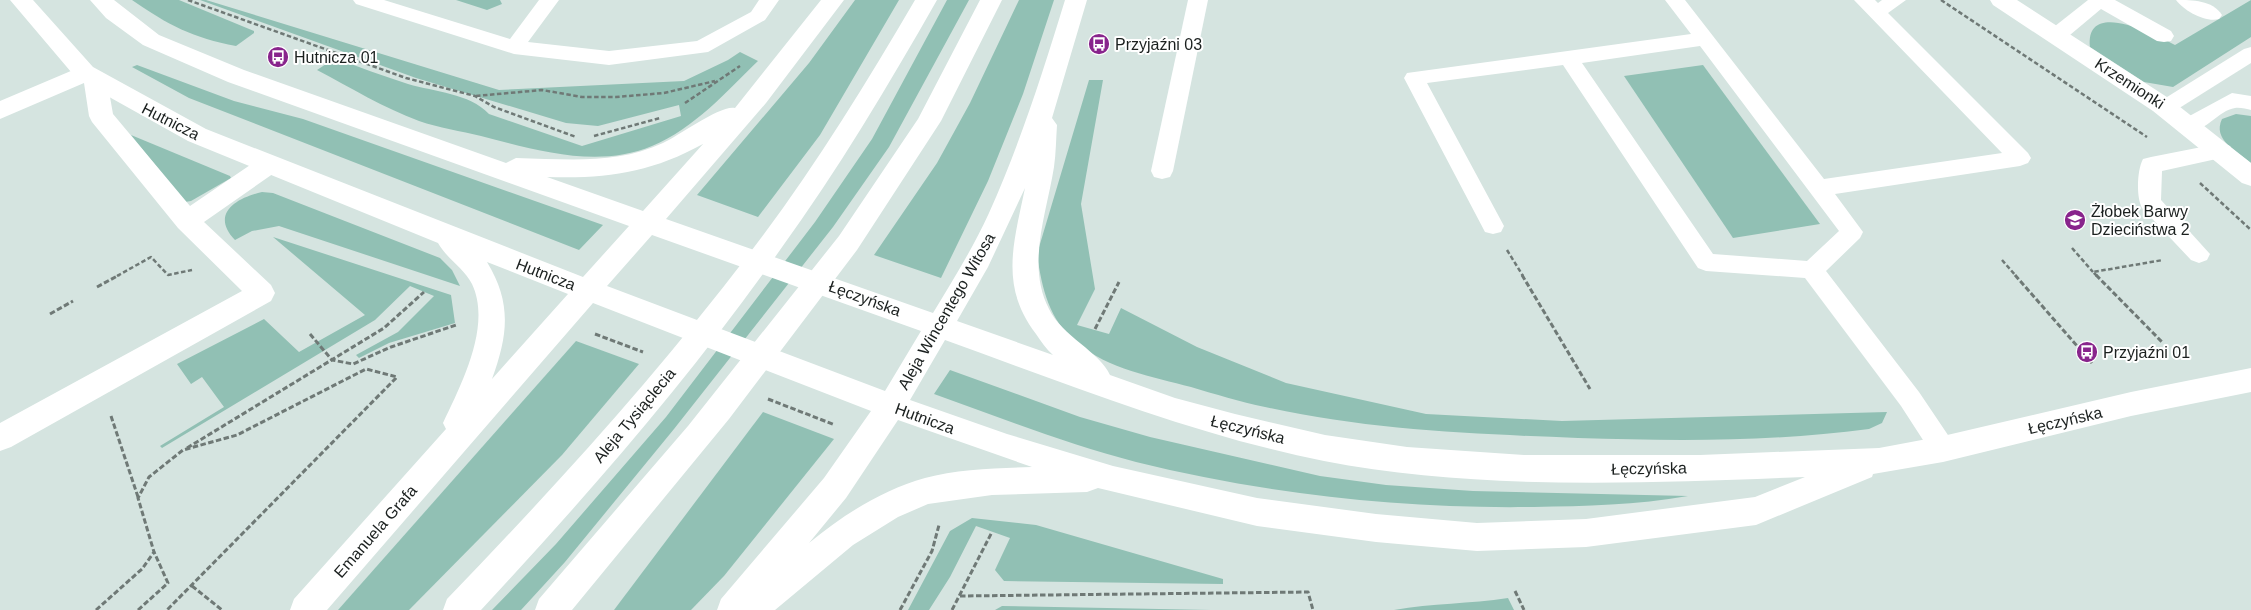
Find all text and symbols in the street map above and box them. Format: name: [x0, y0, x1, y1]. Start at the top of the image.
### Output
bus stop icon: Przyjaźni 03: [1087, 32, 1111, 56]
place label: Przyjaźni 03: [1115, 36, 1202, 53]
bus stop icon: Hutnicza 01: [266, 45, 290, 69]
place label: Hutnicza 01: [294, 49, 379, 66]
street label: Krzemionki: [2092, 55, 2168, 112]
street label: Hutnicza: [139, 100, 202, 143]
place label: Żłobek Barwy Dzieciństwa 2: [2091, 202, 2190, 238]
school or university icon: Żłobek Barwy Dzieciństwa 2: [2063, 208, 2087, 232]
street label: Aleja Wincentego Witosa: [895, 230, 998, 393]
street label: Hutnicza: [514, 255, 578, 294]
street label: Łęczyńska: [826, 278, 903, 319]
bus stop icon: Przyjaźni 01: [2075, 340, 2099, 364]
place label: Przyjaźni 01: [2103, 344, 2190, 361]
street label: Aleja Tysiąclecia: [590, 365, 679, 466]
street label: Hutnicza: [893, 400, 957, 437]
street label: Łęczyńska: [2026, 404, 2104, 437]
street label: Łęczyńska: [1209, 412, 1287, 447]
street label: Łęczyńska: [1611, 459, 1687, 478]
street label: Emanuela Grafa: [331, 482, 420, 581]

